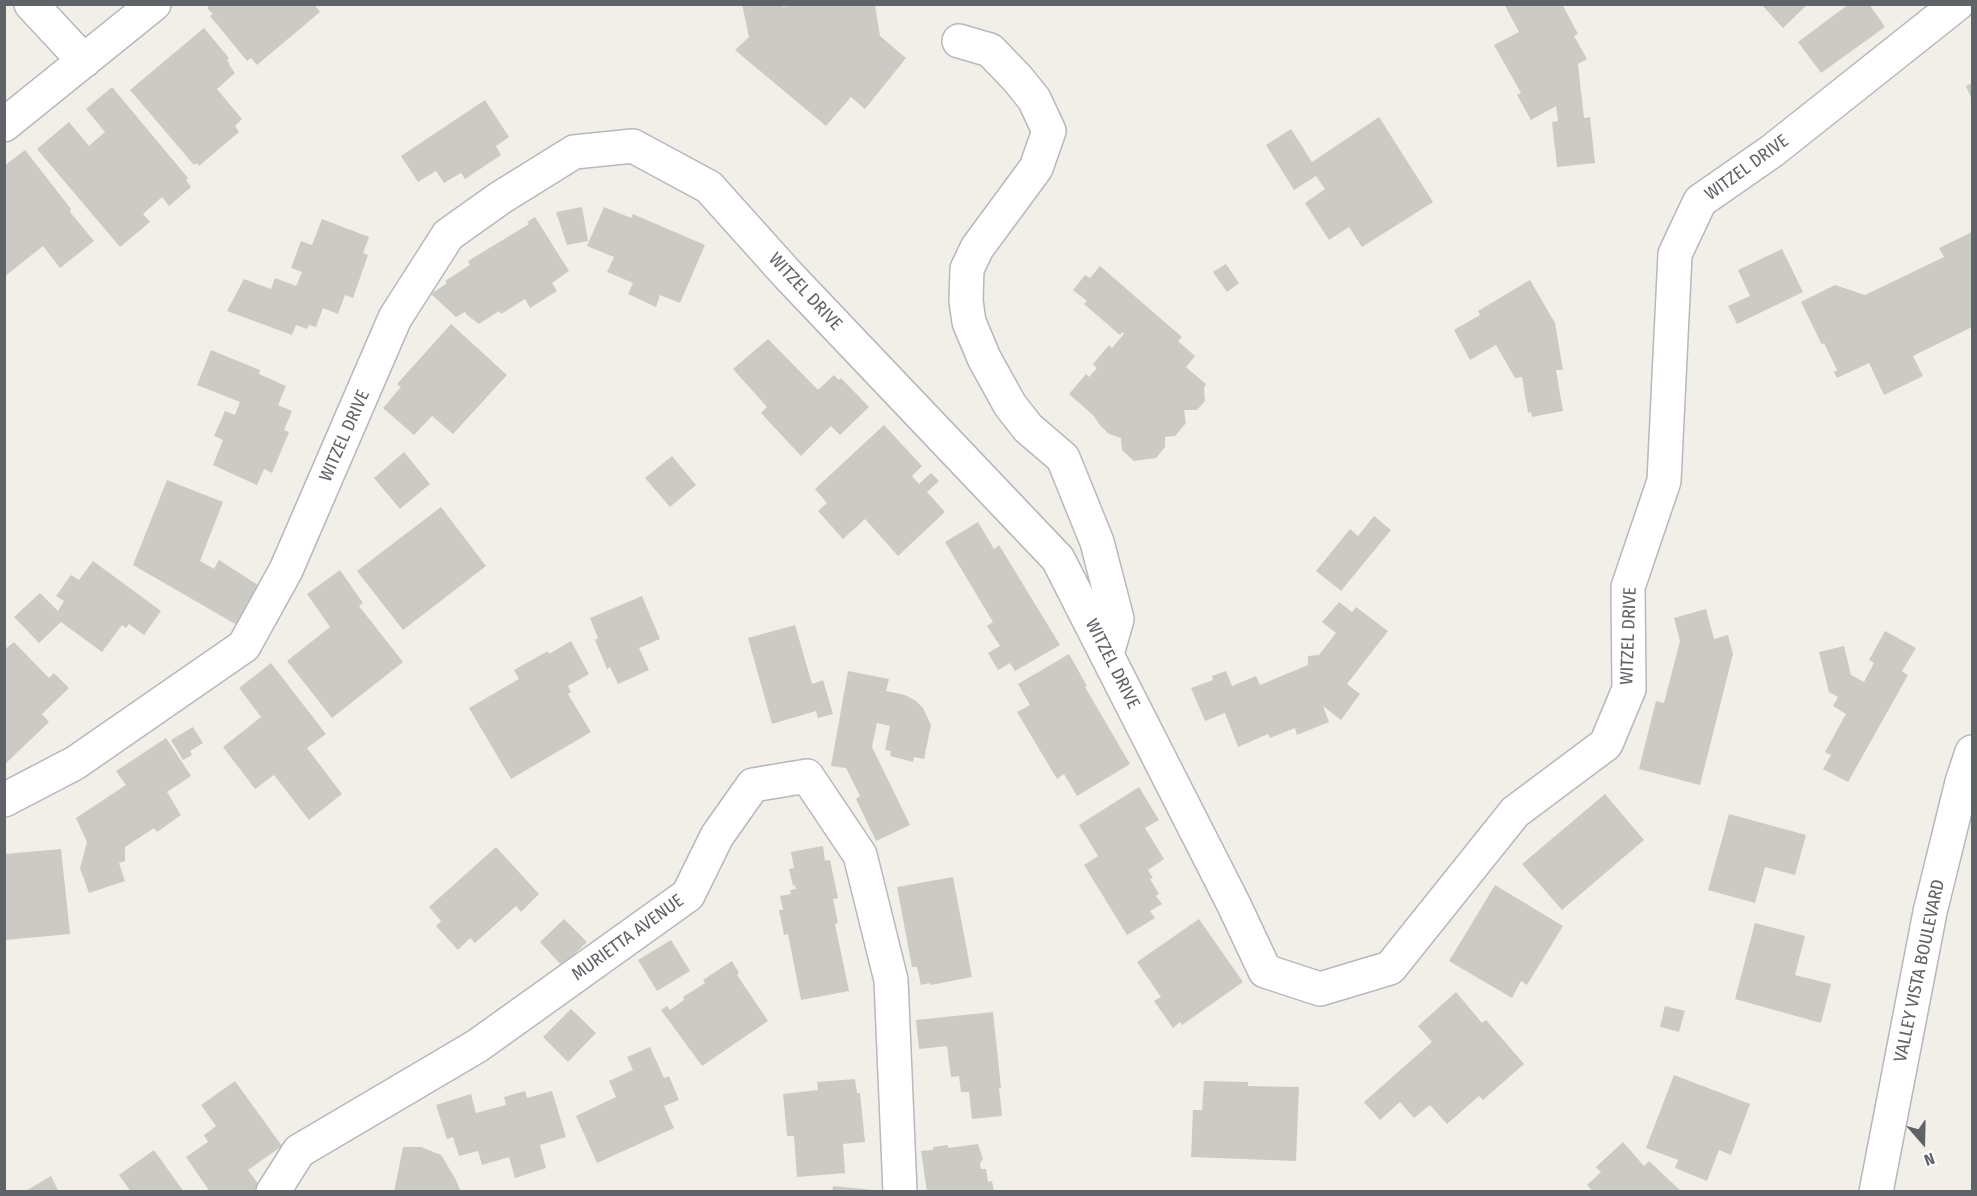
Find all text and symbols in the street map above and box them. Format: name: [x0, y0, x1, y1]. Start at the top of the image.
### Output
street label: WITZEL DRIVE: [1701, 130, 1793, 206]
street label: WITZEL DRIVE: [764, 249, 846, 335]
street label: WITZEL DRIVE: [315, 387, 375, 485]
street label: WITZEL DRIVE: [1616, 587, 1642, 685]
street label: WITZEL DRIVE: [1080, 615, 1144, 713]
street label: VALLEY VISTA BOULEVARD: [1890, 878, 1950, 1064]
street label: MURIETTA AVENUE: [568, 890, 688, 986]
north arrow: [1893, 1112, 1953, 1172]
text: N: [1922, 1149, 1937, 1170]

